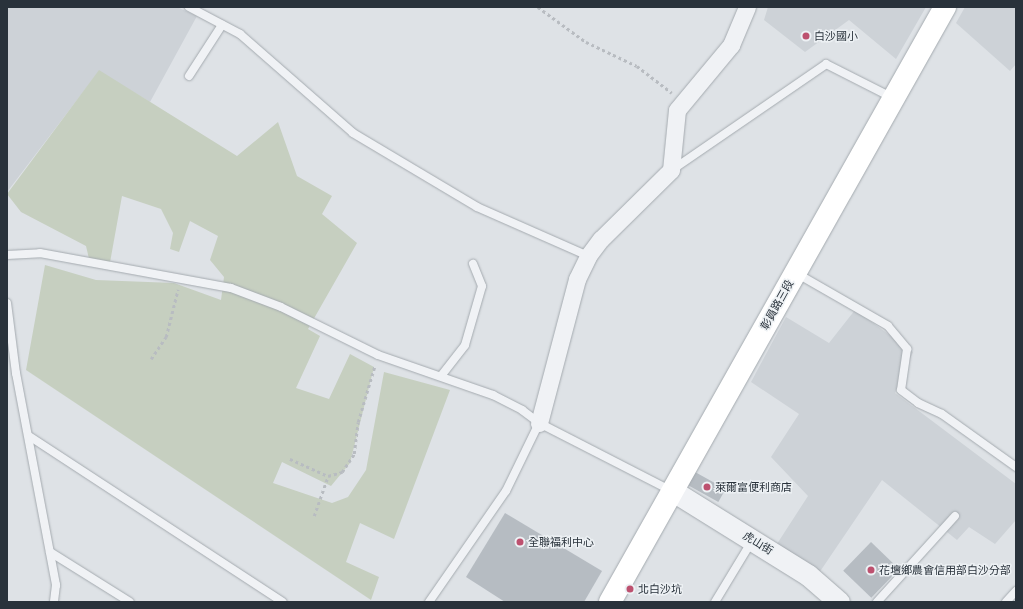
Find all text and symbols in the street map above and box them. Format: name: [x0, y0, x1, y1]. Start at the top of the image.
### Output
place label: 白沙國小: [814, 29, 858, 43]
marker: 白沙國小: [801, 31, 811, 41]
street label: 彰員路三段: [758, 278, 796, 332]
place label: 萊爾富便利商店: [715, 480, 792, 494]
marker: 萊爾富便利商店: [702, 482, 712, 492]
street label: 虎山街: [741, 529, 775, 557]
place label: 全聯福利中心: [528, 535, 594, 549]
marker: 全聯福利中心: [515, 537, 525, 547]
place label: 花壇鄉農會信用部白沙分部: [879, 563, 1011, 577]
marker: 花壇鄉農會信用部白沙分部: [866, 565, 876, 575]
place label: 北白沙坑: [638, 582, 682, 596]
marker: 北白沙坑: [625, 584, 635, 594]

